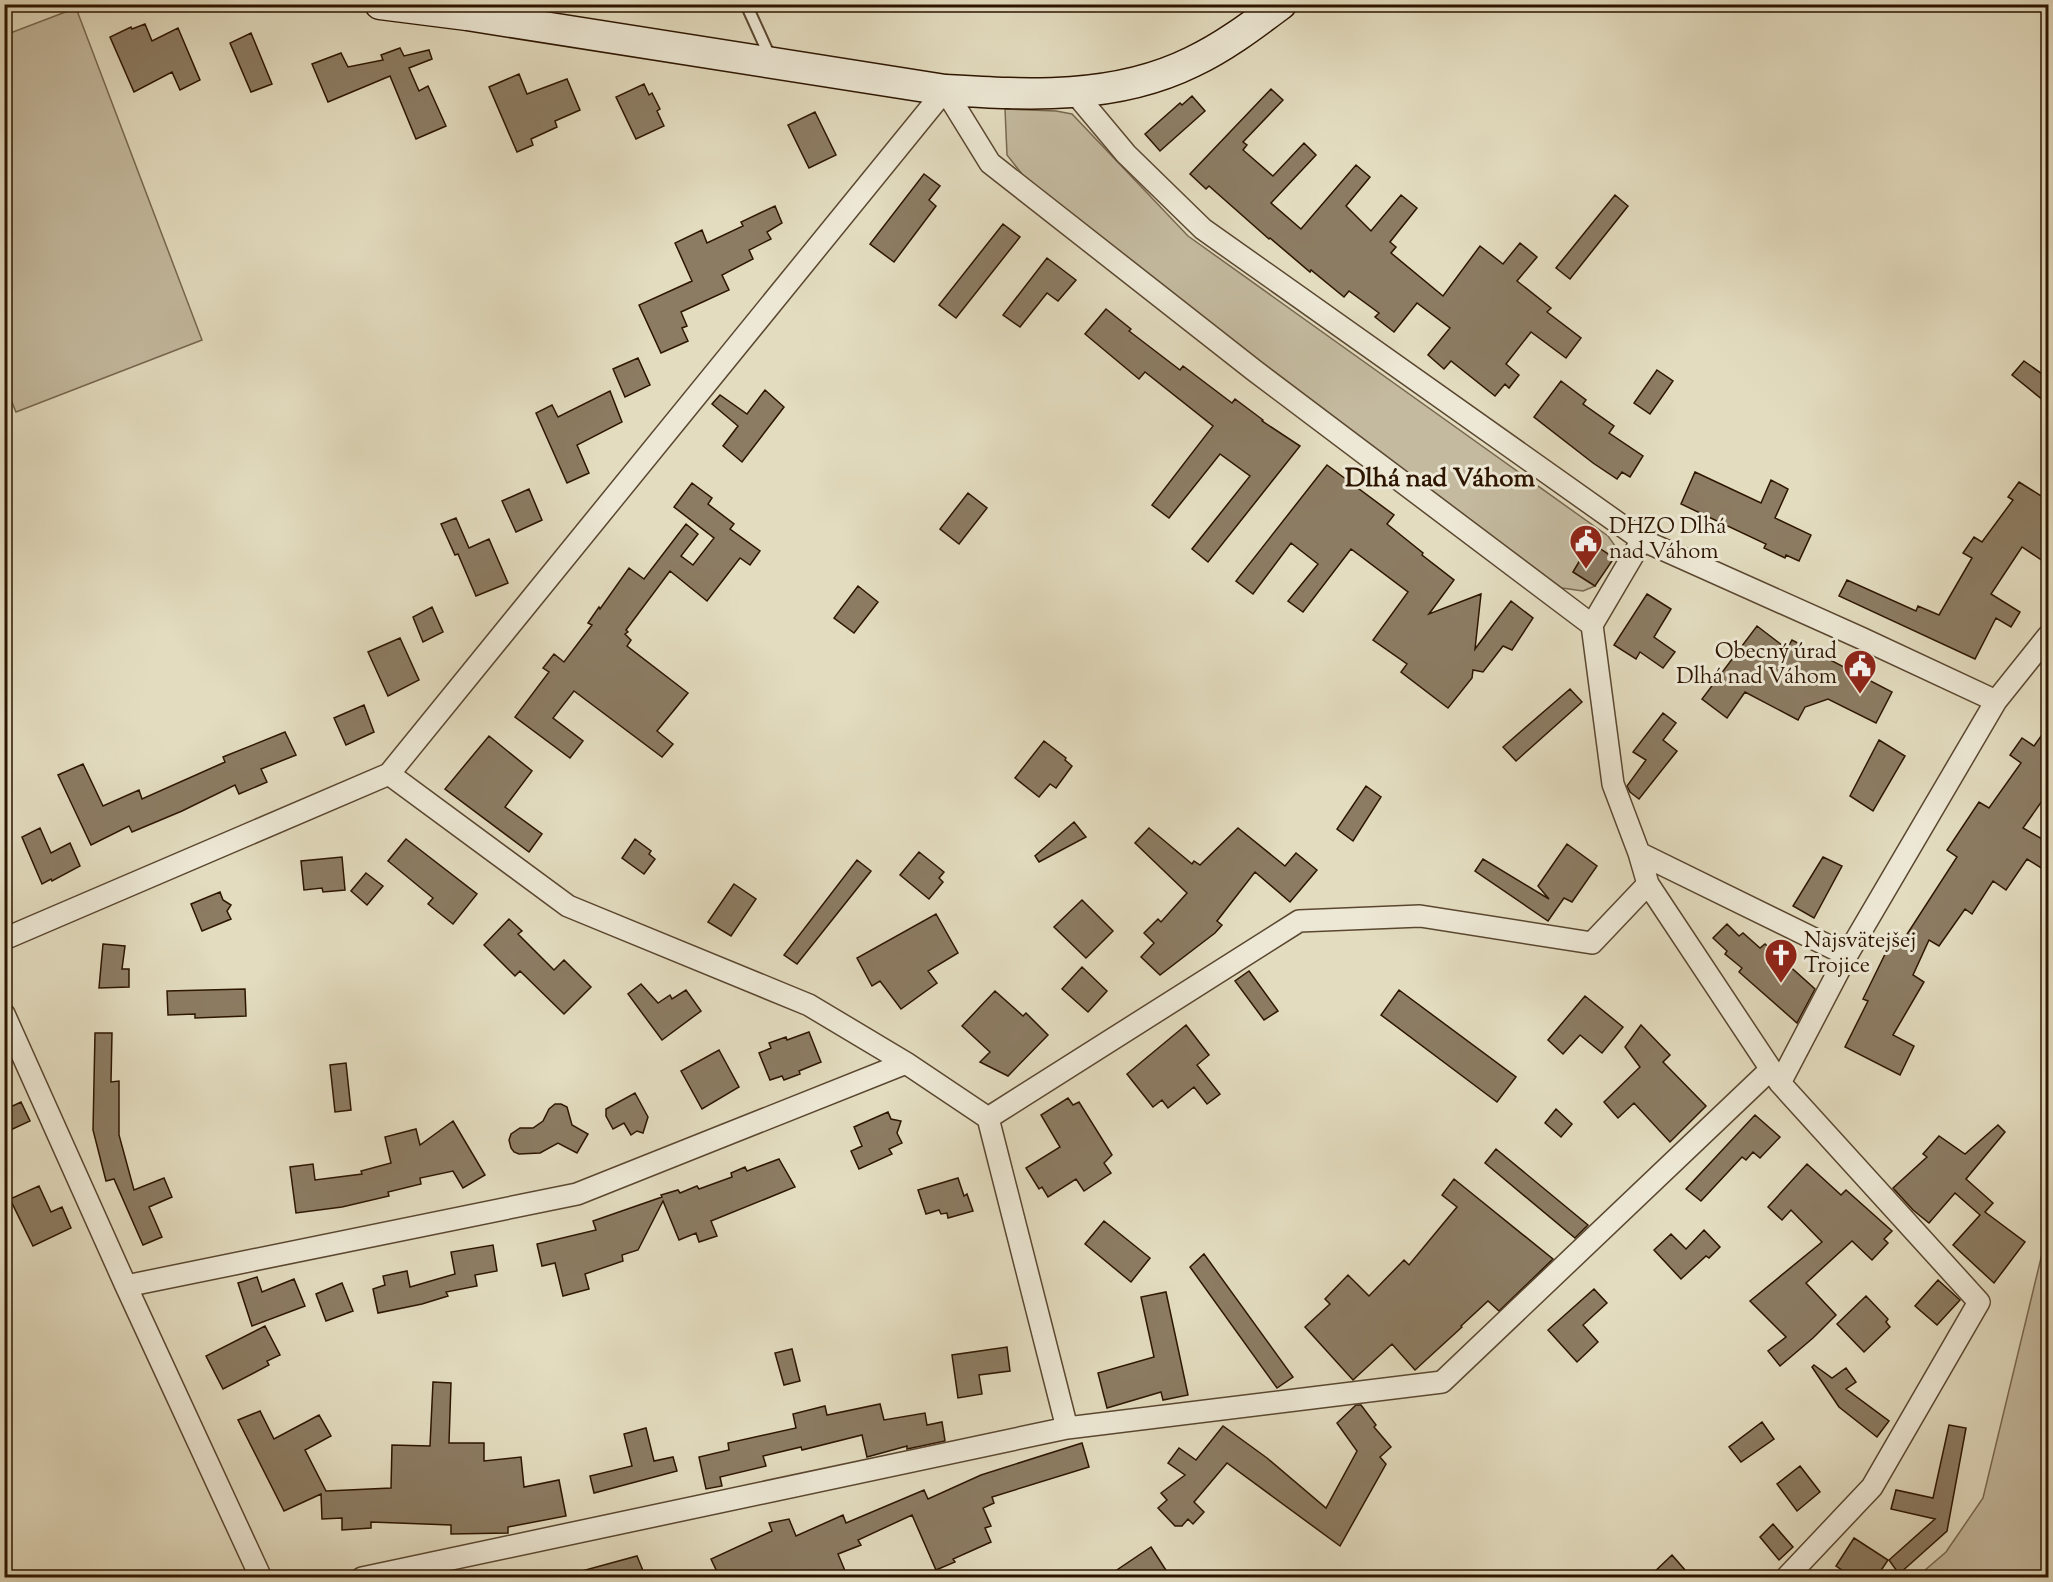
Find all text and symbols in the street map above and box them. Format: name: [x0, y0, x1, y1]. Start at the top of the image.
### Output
district label: Dlhá nad Váhom: [1345, 461, 1535, 498]
place label: DHZO Dlhá nad Váhom: [1609, 512, 1726, 569]
public building icon: DHZO Dlhá nad Váhom: [1568, 523, 1604, 570]
place label: Obecný úrad Dlhá nad Váhom: [1676, 637, 1837, 694]
public building icon: Obecný úrad Dlhá nad Váhom: [1842, 648, 1878, 695]
place label: Najsvätejšej Trojice: [1804, 926, 1916, 983]
church icon: Najsvätejšej Trojice: [1763, 937, 1799, 984]

